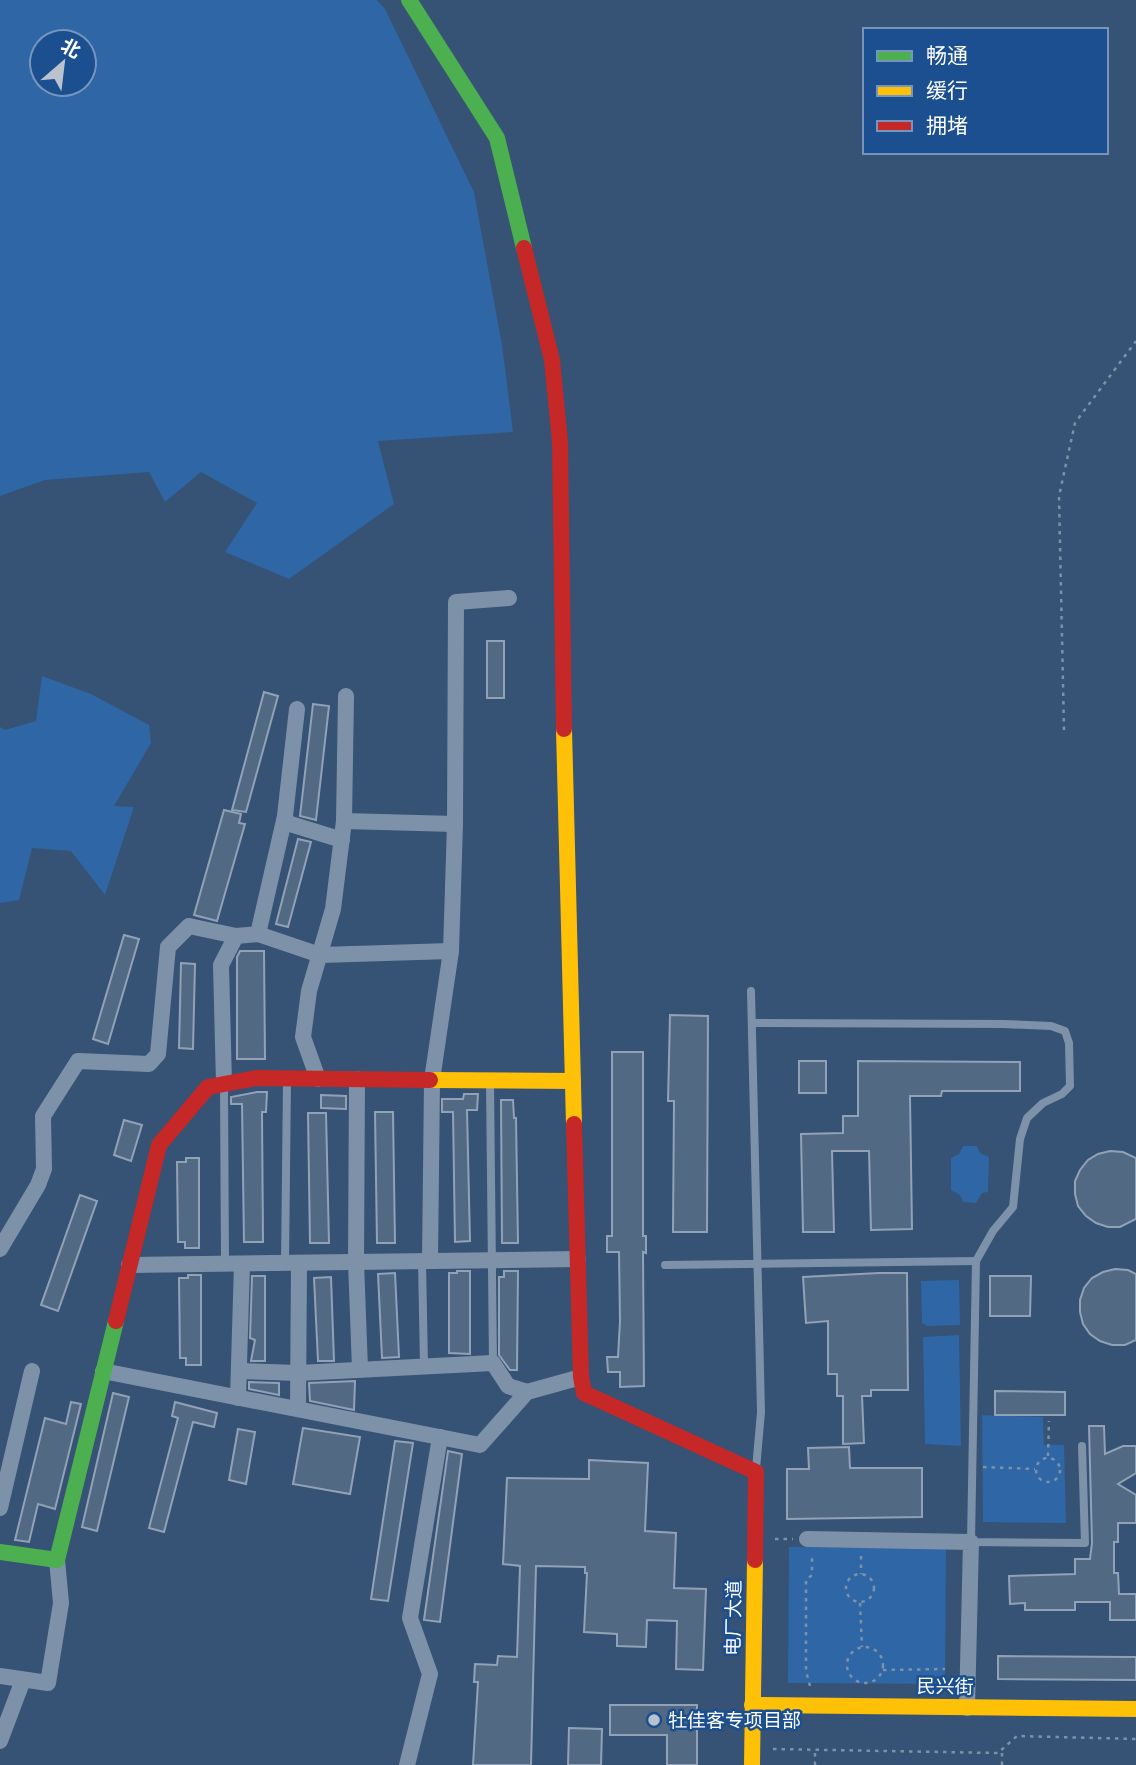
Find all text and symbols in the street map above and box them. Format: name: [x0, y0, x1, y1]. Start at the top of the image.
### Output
north arrow: [28, 28, 98, 98]
legend: [863, 28, 1108, 154]
text: 北: [57, 33, 85, 63]
text: 畅通: [926, 41, 968, 69]
text: 缓行: [926, 76, 968, 104]
text: 拥堵: [926, 111, 968, 139]
street label: 电厂大道: [720, 1580, 746, 1656]
street label: 民兴街: [916, 1674, 974, 1698]
place label: 牡佳客专项目部: [668, 1708, 801, 1732]
marker: 牡佳客专项目部: [646, 1712, 662, 1728]

